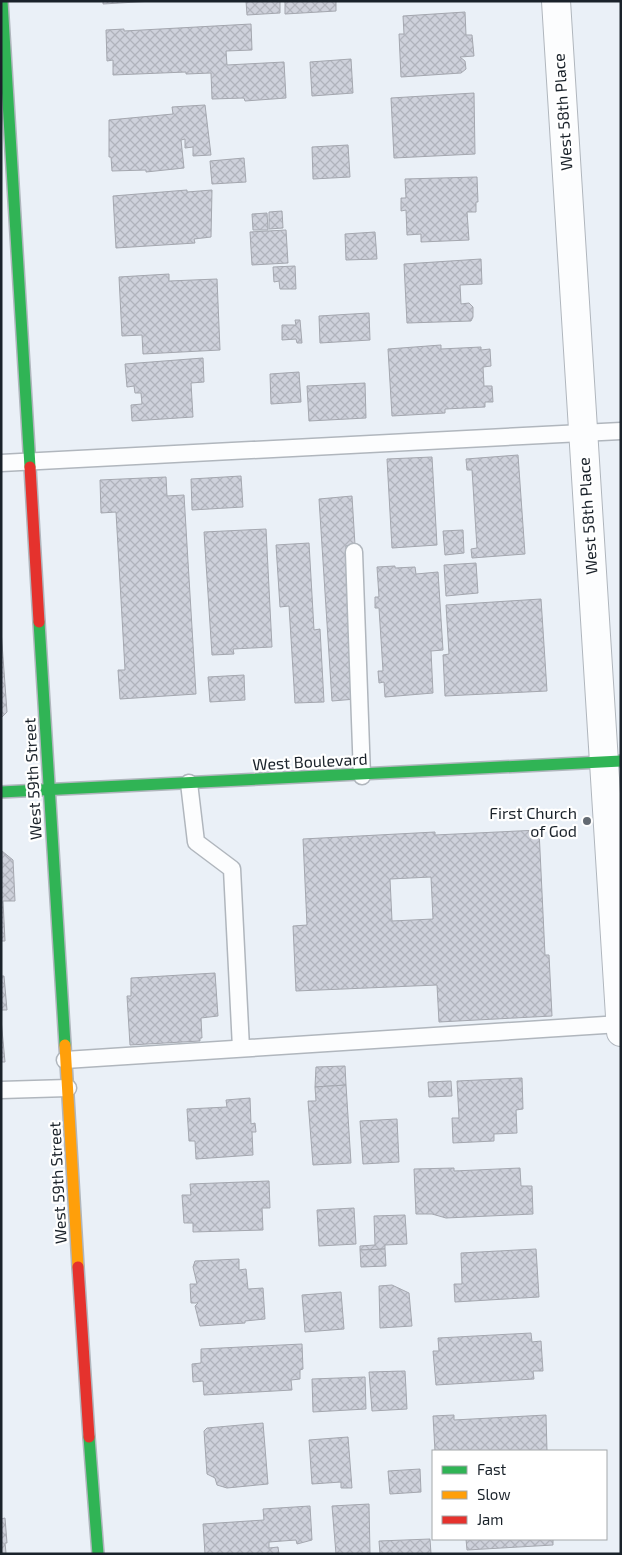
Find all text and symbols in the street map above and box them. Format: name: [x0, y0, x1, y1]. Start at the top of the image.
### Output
street label: West 58th Place: [548, 53, 576, 171]
street label: West 58th Place: [573, 457, 601, 575]
street label: West 59th Street: [19, 717, 45, 841]
street label: West Boulevard: [252, 748, 368, 774]
place label: First Church of God: [489, 803, 577, 840]
marker: First Church of God: [581, 815, 593, 827]
street label: West 59th Street: [44, 1121, 70, 1245]
legend: [432, 1450, 607, 1540]
text: Fast: [477, 1460, 507, 1478]
text: Slow: [477, 1485, 511, 1503]
text: Jam: [477, 1510, 503, 1528]

